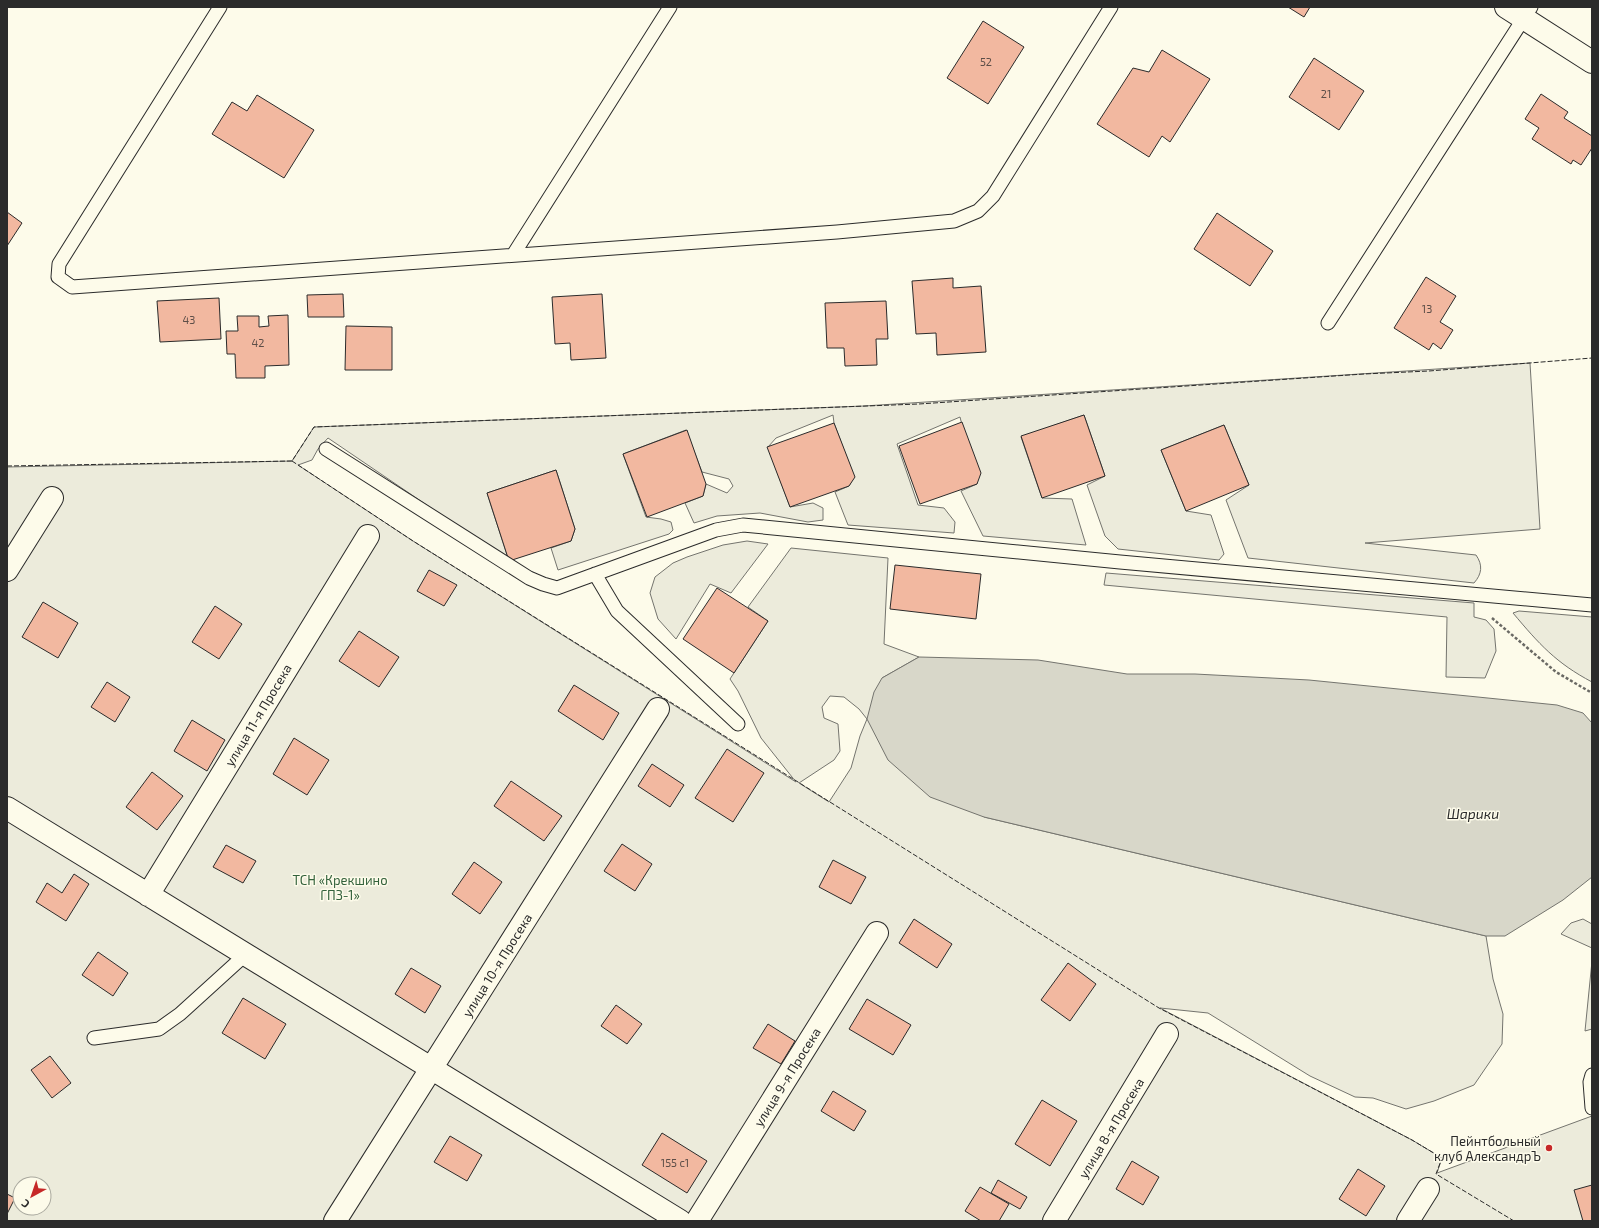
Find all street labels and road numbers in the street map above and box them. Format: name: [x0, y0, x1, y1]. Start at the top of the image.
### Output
street label: улица 11-я Просека: [221, 661, 295, 769]
street label: улица 10-я Просека: [459, 910, 535, 1020]
street label: улица 9-я Просека: [750, 1025, 824, 1129]
street label: улица 8-я Просека: [1075, 1075, 1147, 1181]

